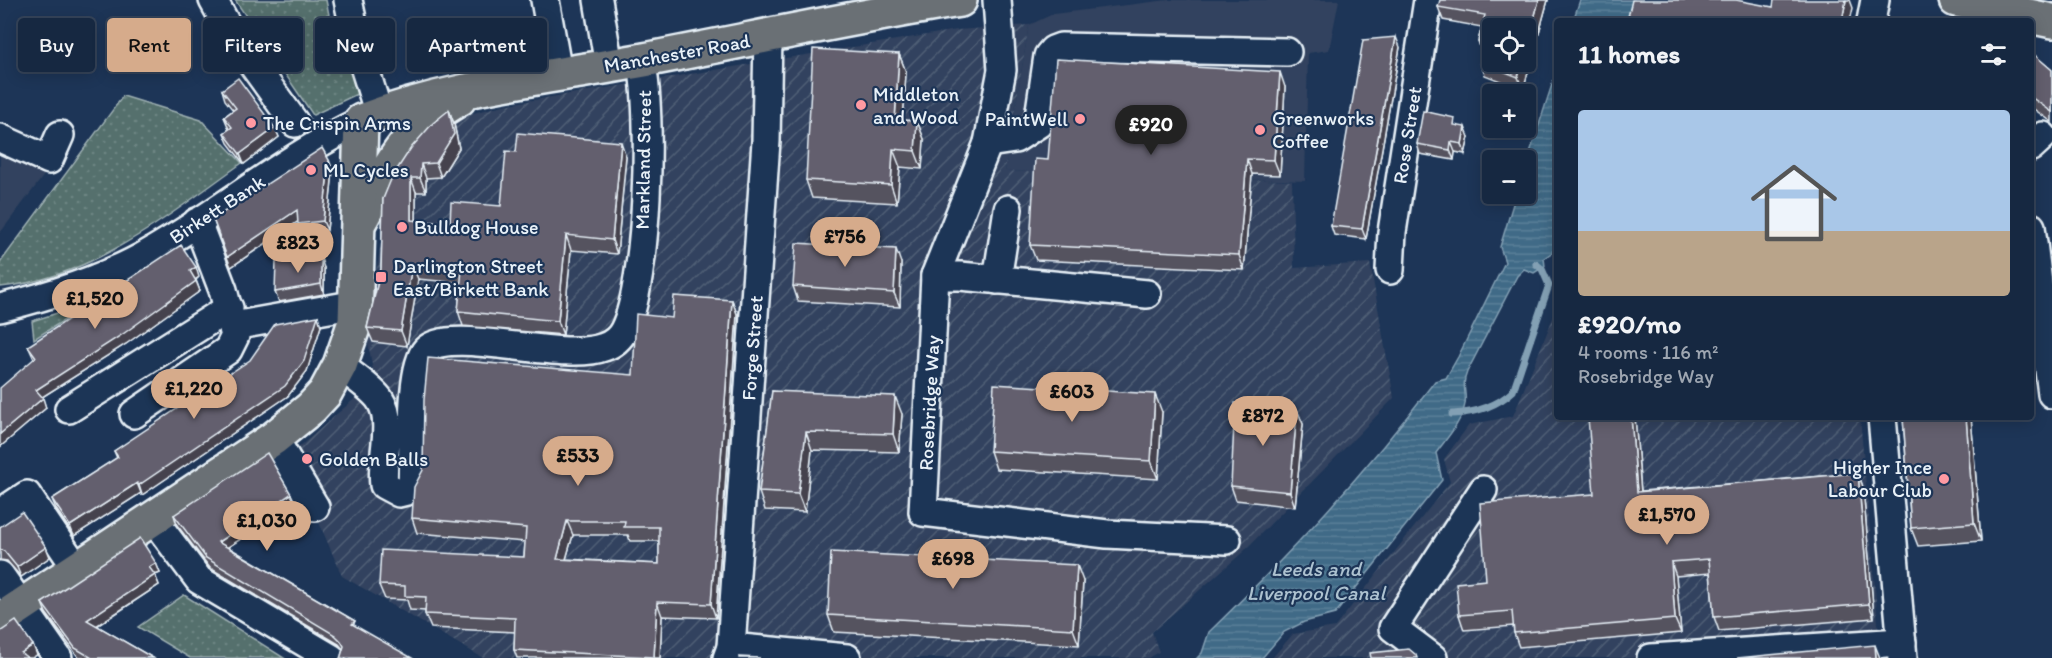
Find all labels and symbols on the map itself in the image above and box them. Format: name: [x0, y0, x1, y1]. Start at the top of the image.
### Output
street label: Manchester Road: [602, 28, 752, 78]
place label: Middleton and Wood: [873, 82, 959, 129]
street label: Rose Street: [1387, 84, 1427, 186]
street label: Markland Street: [630, 90, 656, 230]
marker: Middleton and Wood: [854, 98, 868, 112]
pin: £920: [1115, 105, 1187, 156]
place label: Greenworks Coffee: [1272, 106, 1374, 153]
place label: PaintWell: [985, 107, 1068, 131]
place label: The Crispin Arms: [263, 111, 411, 135]
marker: PaintWell: [1073, 112, 1087, 126]
marker: The Crispin Arms: [244, 116, 258, 130]
marker: Greenworks Coffee: [1253, 123, 1267, 137]
place label: ML Cycles: [323, 158, 409, 182]
marker: ML Cycles: [304, 163, 318, 177]
street label: Birkett Bank: [165, 169, 270, 249]
place label: Bulldog House: [414, 215, 539, 239]
pin: £756: [809, 217, 881, 268]
marker: Bulldog House: [395, 220, 409, 234]
pin: £823: [262, 223, 334, 274]
place label: Darlington Street East/Birkett Bank: [393, 254, 549, 301]
marker: Darlington Street East/Birkett Bank: [374, 270, 388, 284]
pin: £1,520: [46, 279, 144, 330]
street label: Forge Street: [736, 294, 768, 401]
street label: Rosebridge Way: [913, 334, 945, 471]
pin: £1,220: [145, 369, 243, 420]
pin: £603: [1036, 372, 1108, 423]
pin: £872: [1227, 396, 1299, 447]
pin: £533: [542, 436, 614, 487]
place label: Golden Balls: [319, 447, 428, 471]
marker: Golden Balls: [300, 452, 314, 466]
place label: Higher Ince Labour Club: [1828, 455, 1932, 502]
marker: Higher Ince Labour Club: [1937, 472, 1951, 486]
pin: £1,570: [1618, 495, 1716, 546]
pin: £1,030: [218, 501, 316, 552]
pin: £698: [917, 539, 989, 590]
water label: Leeds and Liverpool Canal: [1247, 556, 1387, 605]

